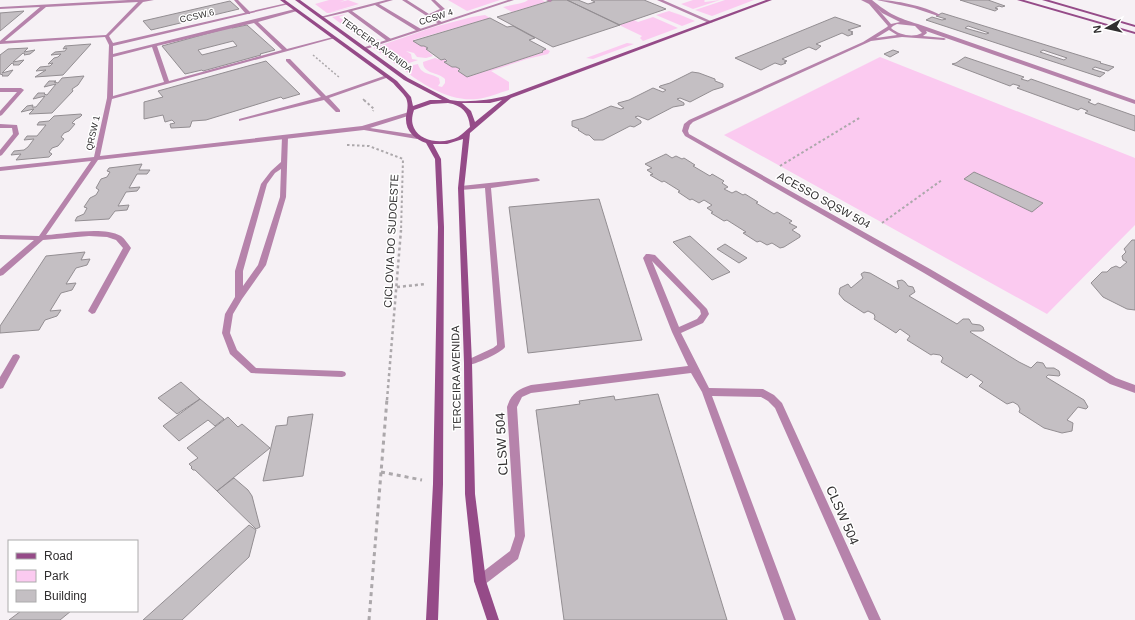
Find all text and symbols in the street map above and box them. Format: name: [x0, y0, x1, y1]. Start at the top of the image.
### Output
street label: CCSW 6: [179, 7, 215, 25]
street label: CCSW 4: [418, 7, 454, 27]
north arrow: [1087, 8, 1127, 48]
street label: TERCEIRA AVENIDA: [339, 16, 415, 74]
text: N: [1091, 25, 1104, 34]
street label: QRSW 1: [84, 115, 102, 151]
street label: ACESSO SQSW 504: [776, 170, 872, 230]
street label: CICLOVIA DO SUDOESTE: [382, 174, 400, 308]
street label: TERCEIRA AVENIDA: [449, 325, 463, 431]
street label: CLSW 504: [492, 412, 511, 476]
street label: CLSW 504: [823, 483, 862, 547]
legend: [8, 540, 138, 612]
text: Road: [44, 549, 73, 563]
text: Park: [44, 569, 70, 583]
text: Building: [44, 589, 87, 603]

